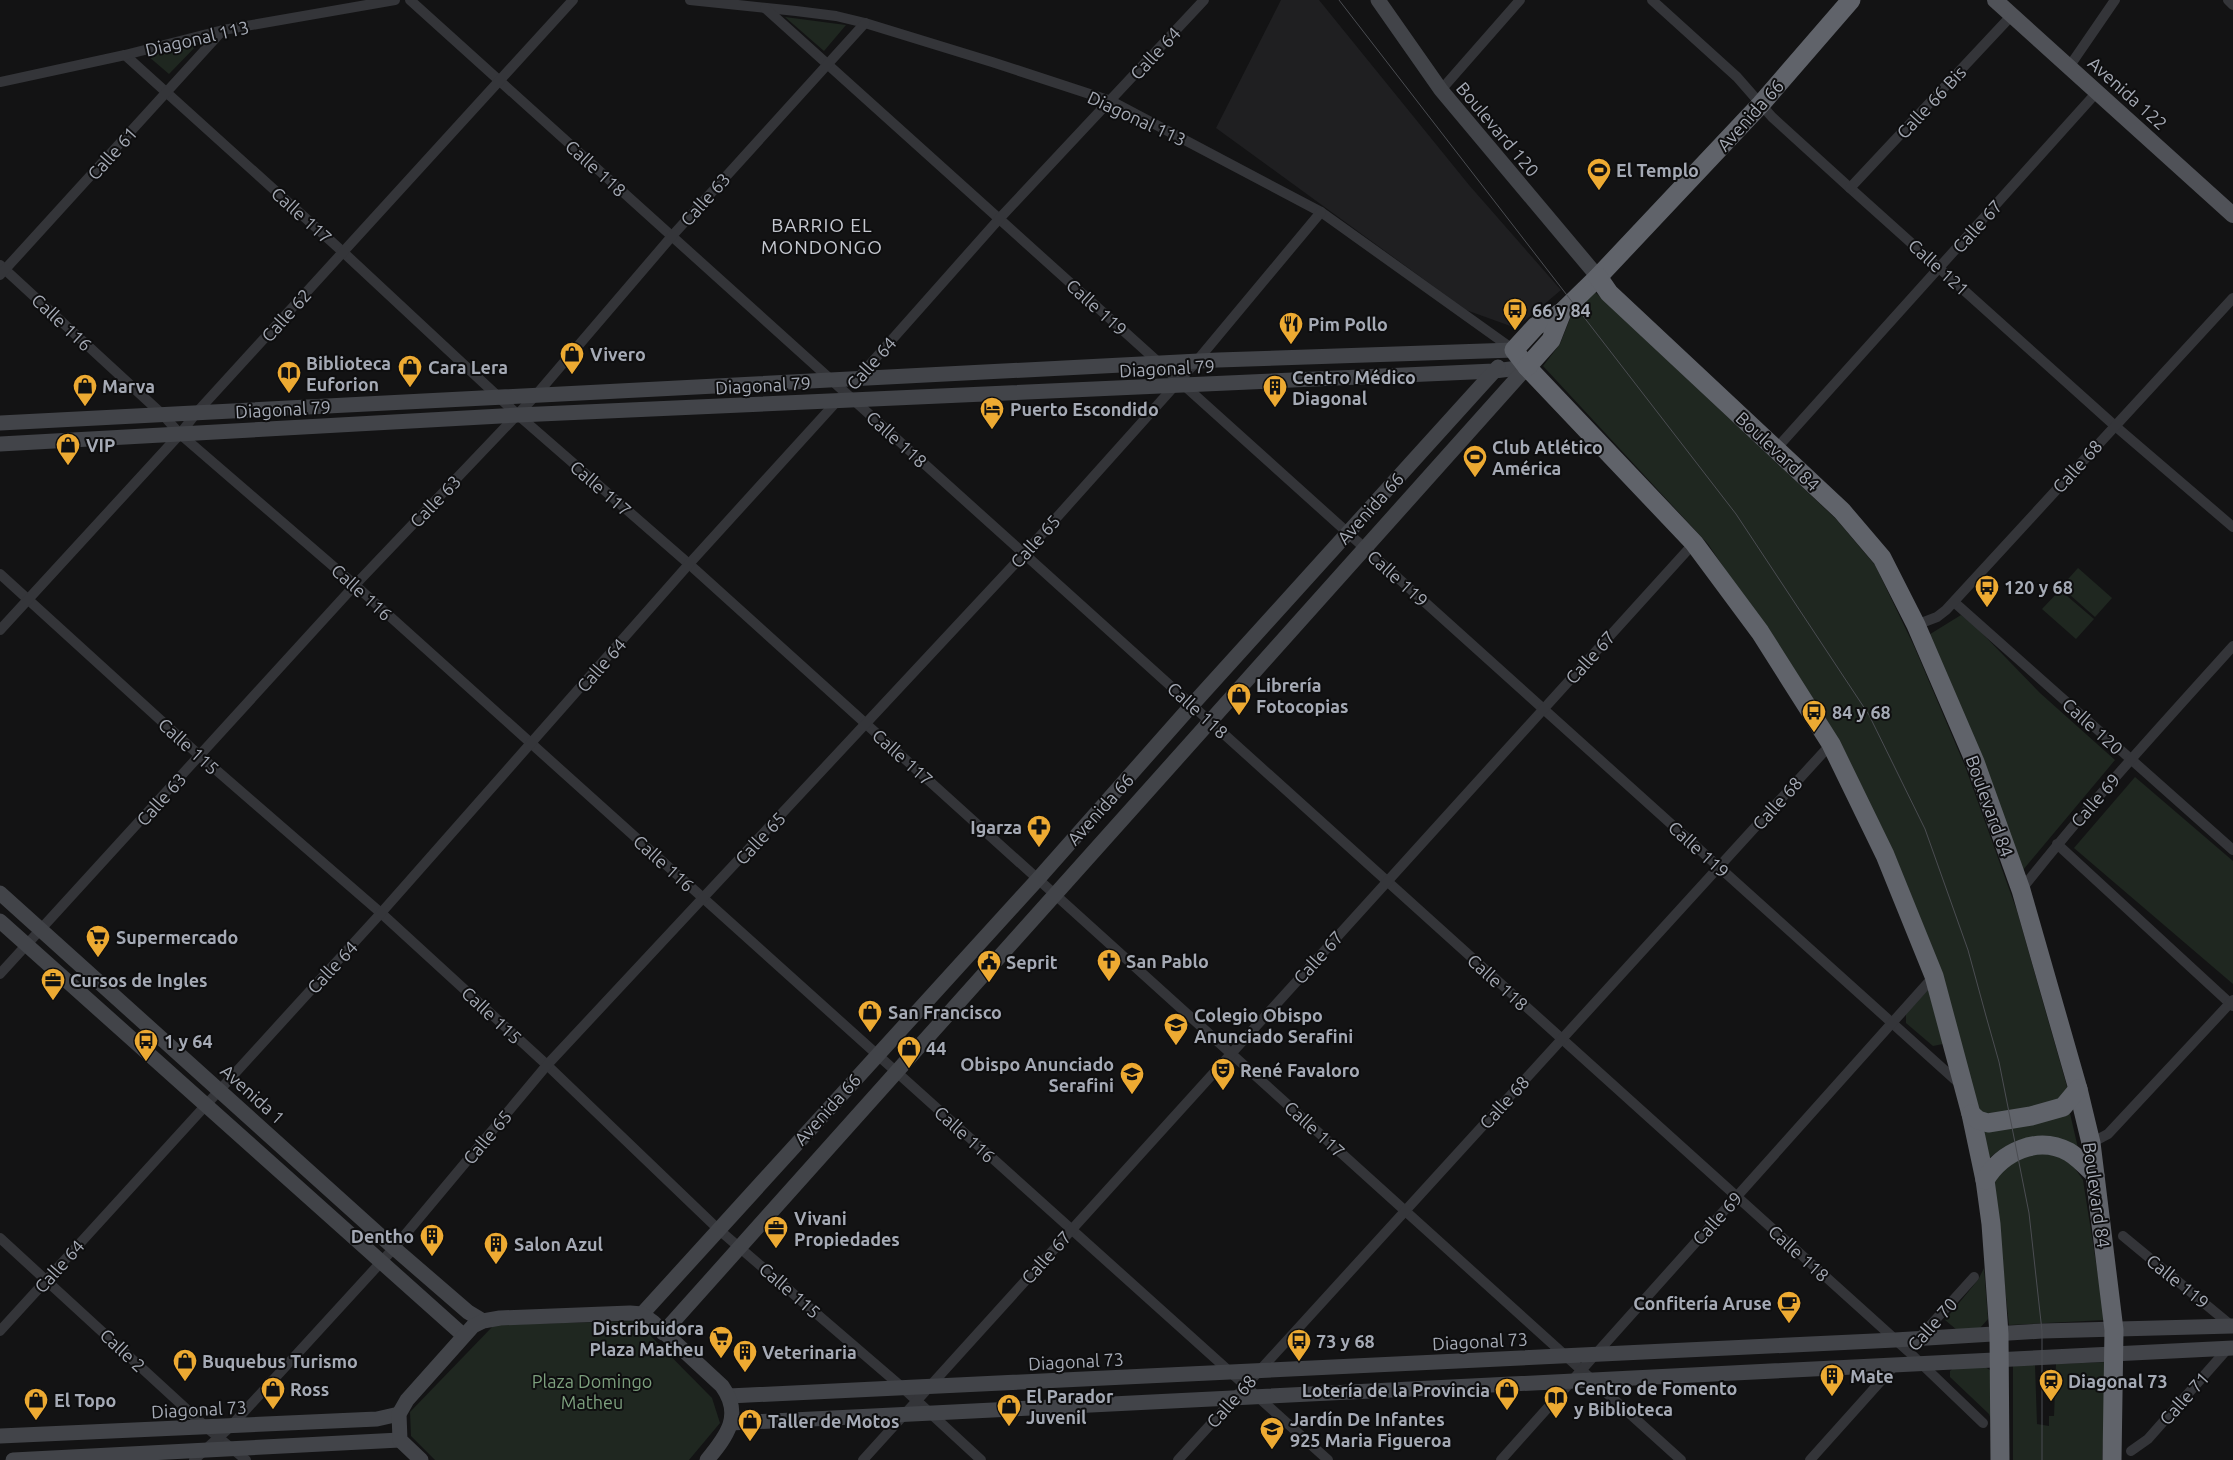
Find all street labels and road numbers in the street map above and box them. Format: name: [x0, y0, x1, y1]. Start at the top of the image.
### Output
street label: Diagonal 113: [143, 16, 251, 60]
street label: Calle 64: [1126, 23, 1184, 83]
street label: Avenida 122: [2084, 52, 2172, 134]
street label: Calle 66 Bis: [1892, 61, 1970, 142]
street label: Avenida 66: [1713, 75, 1787, 155]
street label: Boulevard 120: [1453, 78, 1543, 180]
street label: Diagonal 113: [1085, 87, 1189, 149]
street label: Calle 61: [83, 122, 141, 184]
street label: Calle 118: [562, 136, 630, 200]
street label: Calle 63: [676, 168, 734, 230]
street label: Calle 117: [268, 183, 336, 247]
street label: Calle 67: [1948, 195, 2006, 257]
street label: Calle 121: [1905, 235, 1973, 299]
street label: Calle 119: [1063, 275, 1131, 339]
street label: Calle 62: [257, 284, 315, 346]
street label: Calle 116: [28, 289, 96, 355]
street label: Calle 64: [842, 332, 900, 394]
street label: Diagonal 79: [1119, 356, 1215, 380]
street label: Diagonal 79: [715, 373, 811, 397]
street label: Diagonal 79: [235, 397, 331, 421]
street label: Calle 118: [863, 407, 931, 471]
street label: Boulevard 84: [1732, 407, 1824, 495]
street label: Calle 68: [2048, 435, 2106, 497]
street label: Calle 117: [566, 456, 636, 520]
street label: Avenida 66: [1333, 468, 1407, 548]
street label: Calle 63: [406, 471, 464, 531]
street label: Calle 65: [1006, 510, 1064, 572]
street label: Calle 119: [1364, 546, 1432, 610]
street label: Calle 116: [328, 560, 396, 624]
street label: Calle 67: [1561, 626, 1619, 688]
street label: Calle 64: [572, 634, 630, 696]
street label: Calle 118: [1164, 678, 1232, 742]
street label: Calle 120: [2059, 694, 2127, 758]
street label: Calle 115: [155, 714, 223, 778]
street label: Calle 117: [869, 725, 937, 789]
street label: Boulevard 84: [1962, 752, 2018, 860]
street label: Calle 63: [132, 768, 190, 830]
street label: Avenida 66: [1063, 769, 1137, 849]
street label: Calle 69: [2066, 769, 2124, 831]
street label: Calle 68: [1748, 772, 1806, 834]
street label: Calle 65: [731, 808, 789, 868]
street label: Calle 119: [1665, 817, 1733, 881]
street label: Calle 116: [630, 831, 698, 895]
street label: Calle 67: [1289, 926, 1347, 988]
street label: Calle 64: [303, 937, 361, 997]
street label: Calle 118: [1464, 950, 1532, 1014]
street label: Calle 115: [458, 982, 526, 1048]
street label: Avenida 1: [217, 1060, 289, 1128]
street label: Avenida 66: [790, 1069, 864, 1149]
street label: Calle 68: [1475, 1071, 1533, 1133]
street label: Calle 117: [1281, 1097, 1349, 1161]
street label: Calle 116: [931, 1102, 999, 1166]
street label: Calle 65: [459, 1106, 515, 1168]
street label: Boulevard 84: [2080, 1141, 2114, 1249]
street label: Calle 69: [1688, 1187, 1746, 1249]
street label: Calle 118: [1765, 1221, 1833, 1285]
street label: Calle 67: [1017, 1226, 1075, 1288]
street label: Calle 64: [30, 1235, 88, 1297]
street label: Calle 119: [2143, 1250, 2213, 1312]
street label: Calle 115: [755, 1258, 825, 1322]
street label: Calle 70: [1903, 1293, 1961, 1355]
street label: Calle 2: [96, 1324, 150, 1376]
street label: Diagonal 73: [1432, 1329, 1528, 1353]
street label: Diagonal 73: [1028, 1349, 1124, 1373]
street label: Calle 71: [2155, 1367, 2213, 1429]
street label: Calle 68: [1202, 1370, 1260, 1432]
street label: Diagonal 73: [151, 1397, 247, 1421]

